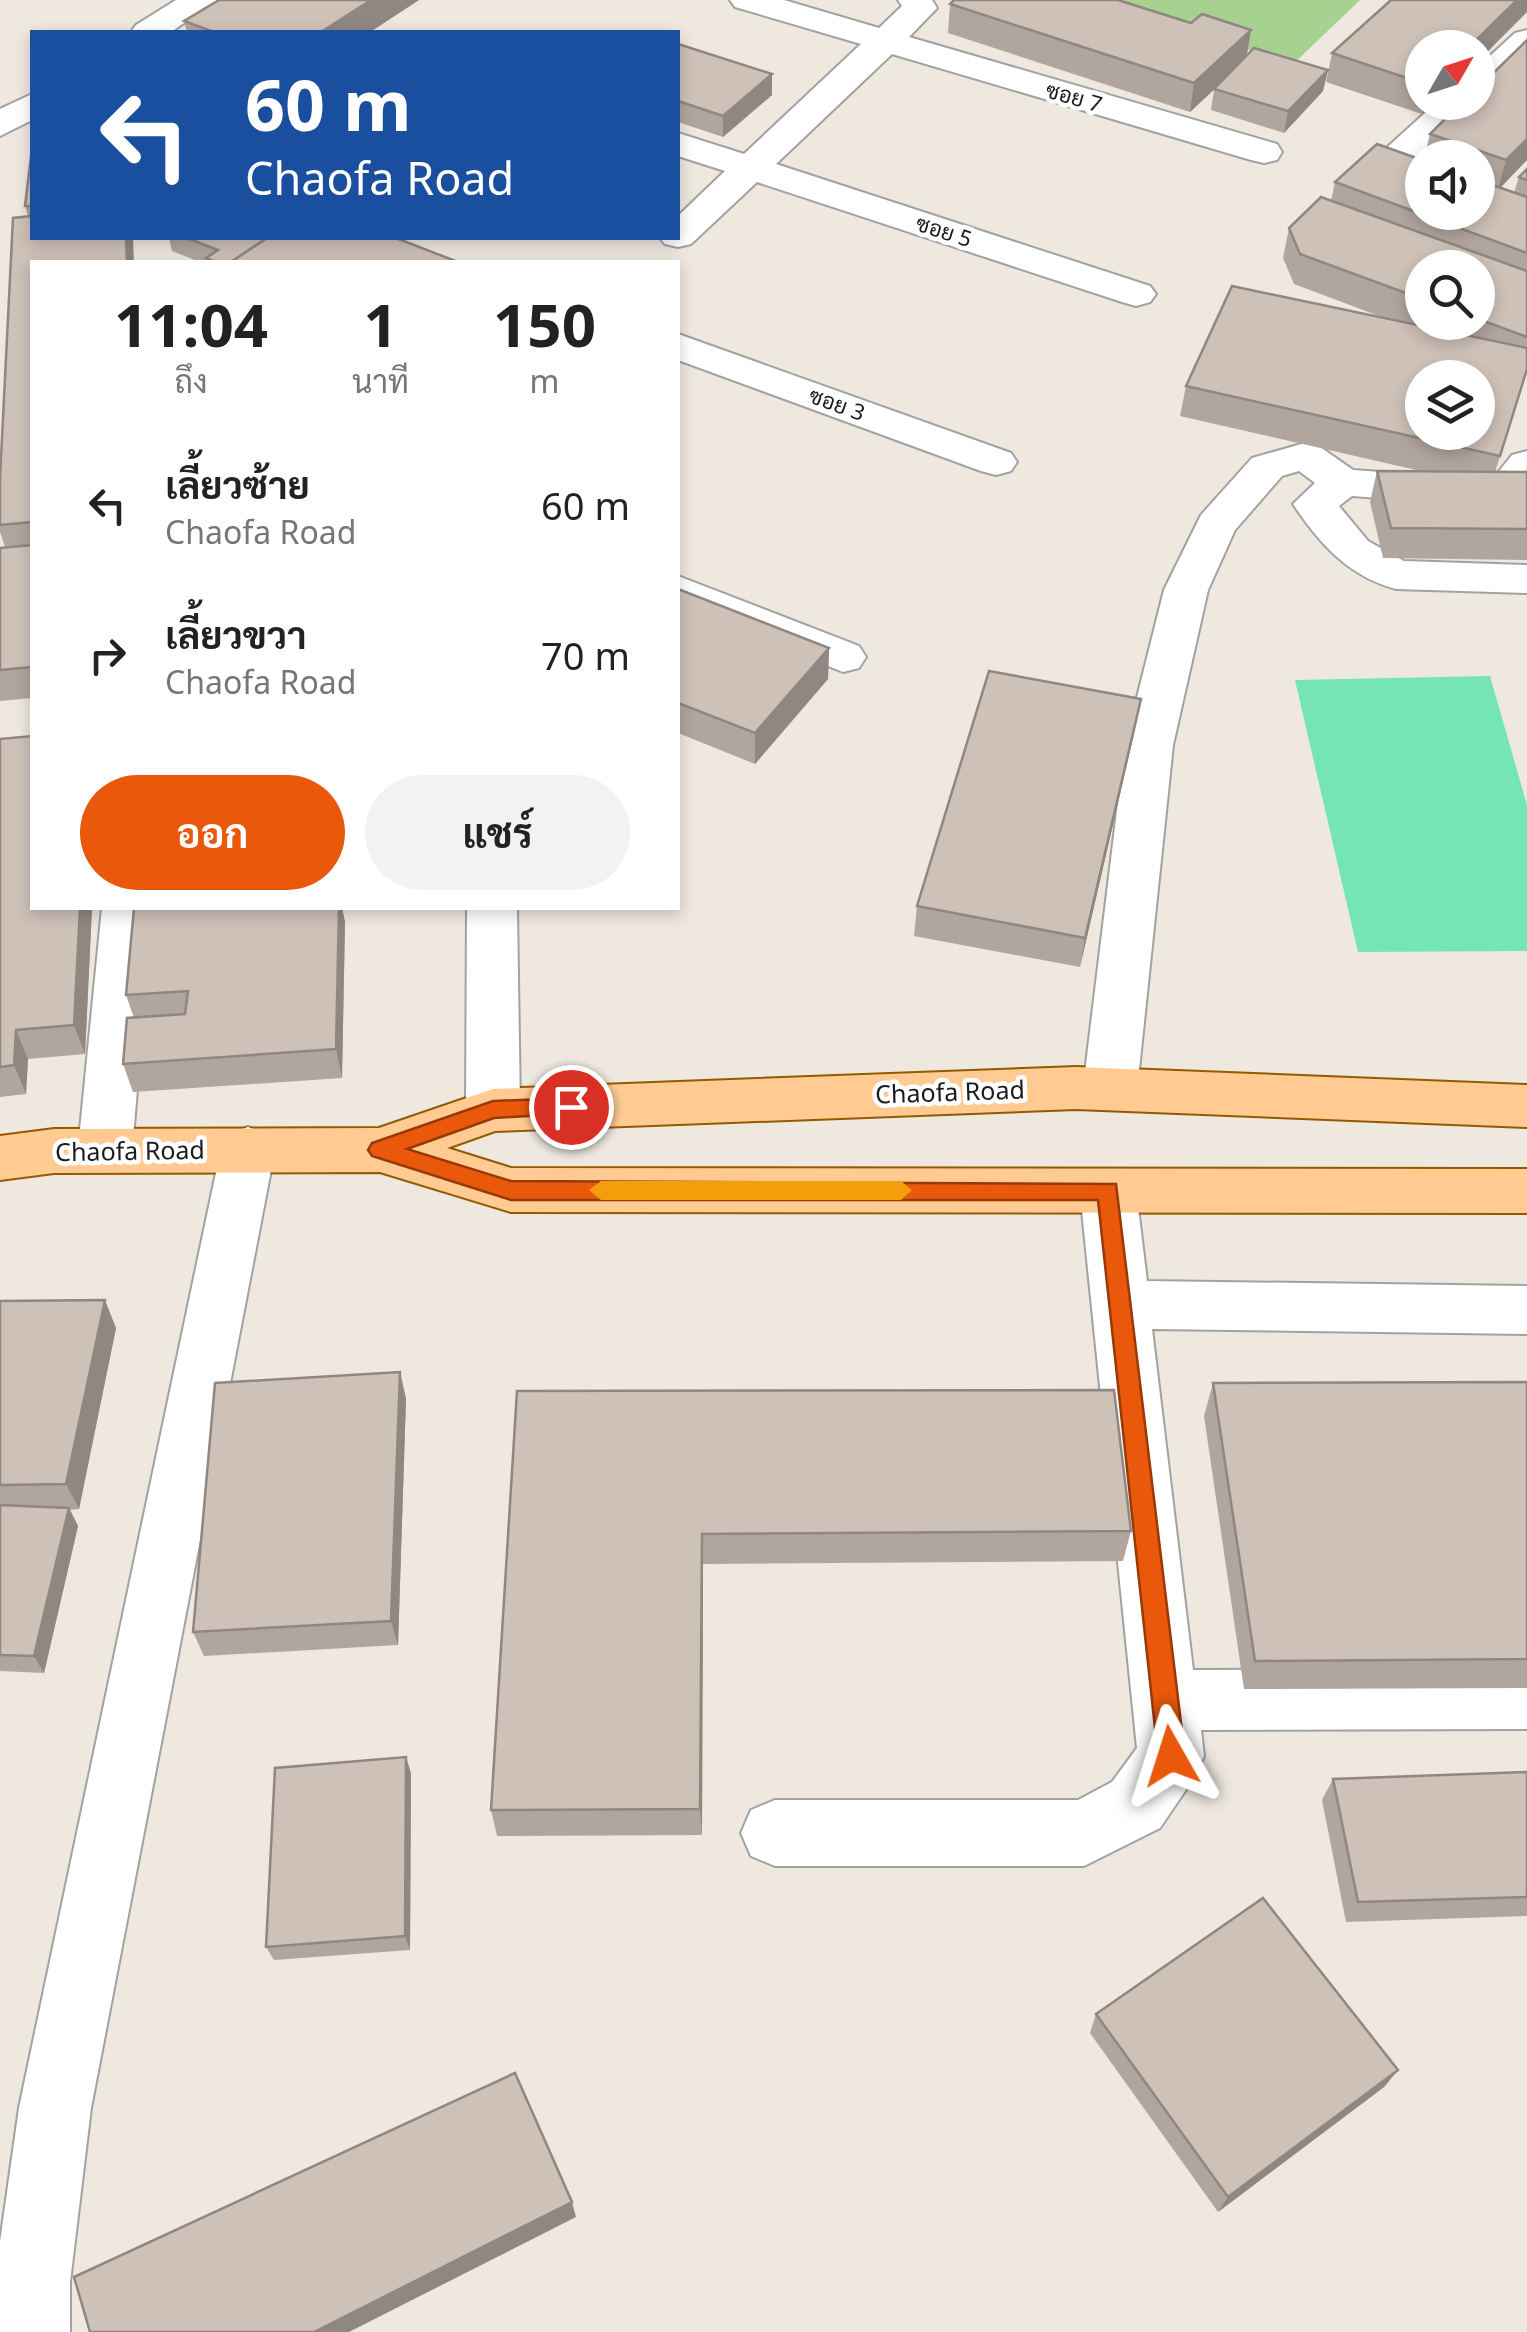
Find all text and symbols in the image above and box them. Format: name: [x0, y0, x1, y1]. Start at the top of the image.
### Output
north arrow: [1405, 30, 1495, 120]
map controls: [1405, 30, 1495, 450]
text: 60 m: [245, 56, 412, 152]
icon: left: [80, 70, 210, 200]
street label: ซอย 7: [1043, 74, 1106, 118]
button: sound: [1405, 140, 1495, 230]
text: Chaofa Road: [245, 147, 514, 208]
street label: ซอย 5: [912, 207, 976, 253]
button: search: [1405, 250, 1495, 340]
text: 11:04: [114, 283, 268, 365]
text: 1: [363, 283, 398, 365]
text: 150: [493, 283, 596, 365]
text: ถึง: [174, 359, 208, 402]
text: นาที: [352, 359, 409, 402]
text: m: [530, 359, 559, 402]
button: layers: [1405, 360, 1495, 450]
street label: ซอย 3: [805, 379, 869, 427]
text: เลี้ยวซ้าย: [165, 458, 310, 510]
icon: left: [80, 478, 135, 533]
text: 60 m: [541, 479, 630, 531]
text: Chaofa Road: [165, 510, 357, 553]
text: เลี้ยวขวา: [165, 608, 307, 660]
icon: right: [80, 628, 135, 683]
text: 70 m: [541, 629, 630, 681]
text: Chaofa Road: [165, 660, 357, 703]
button: ออก: [80, 775, 345, 890]
button: แชร์: [365, 775, 630, 890]
pin: [529, 1065, 614, 1150]
street label: Chaofa Road: [875, 1071, 1025, 1111]
icon: arrive: [544, 1080, 599, 1135]
street label: Chaofa Road: [55, 1132, 205, 1168]
position arrow: [1119, 1704, 1223, 1808]

